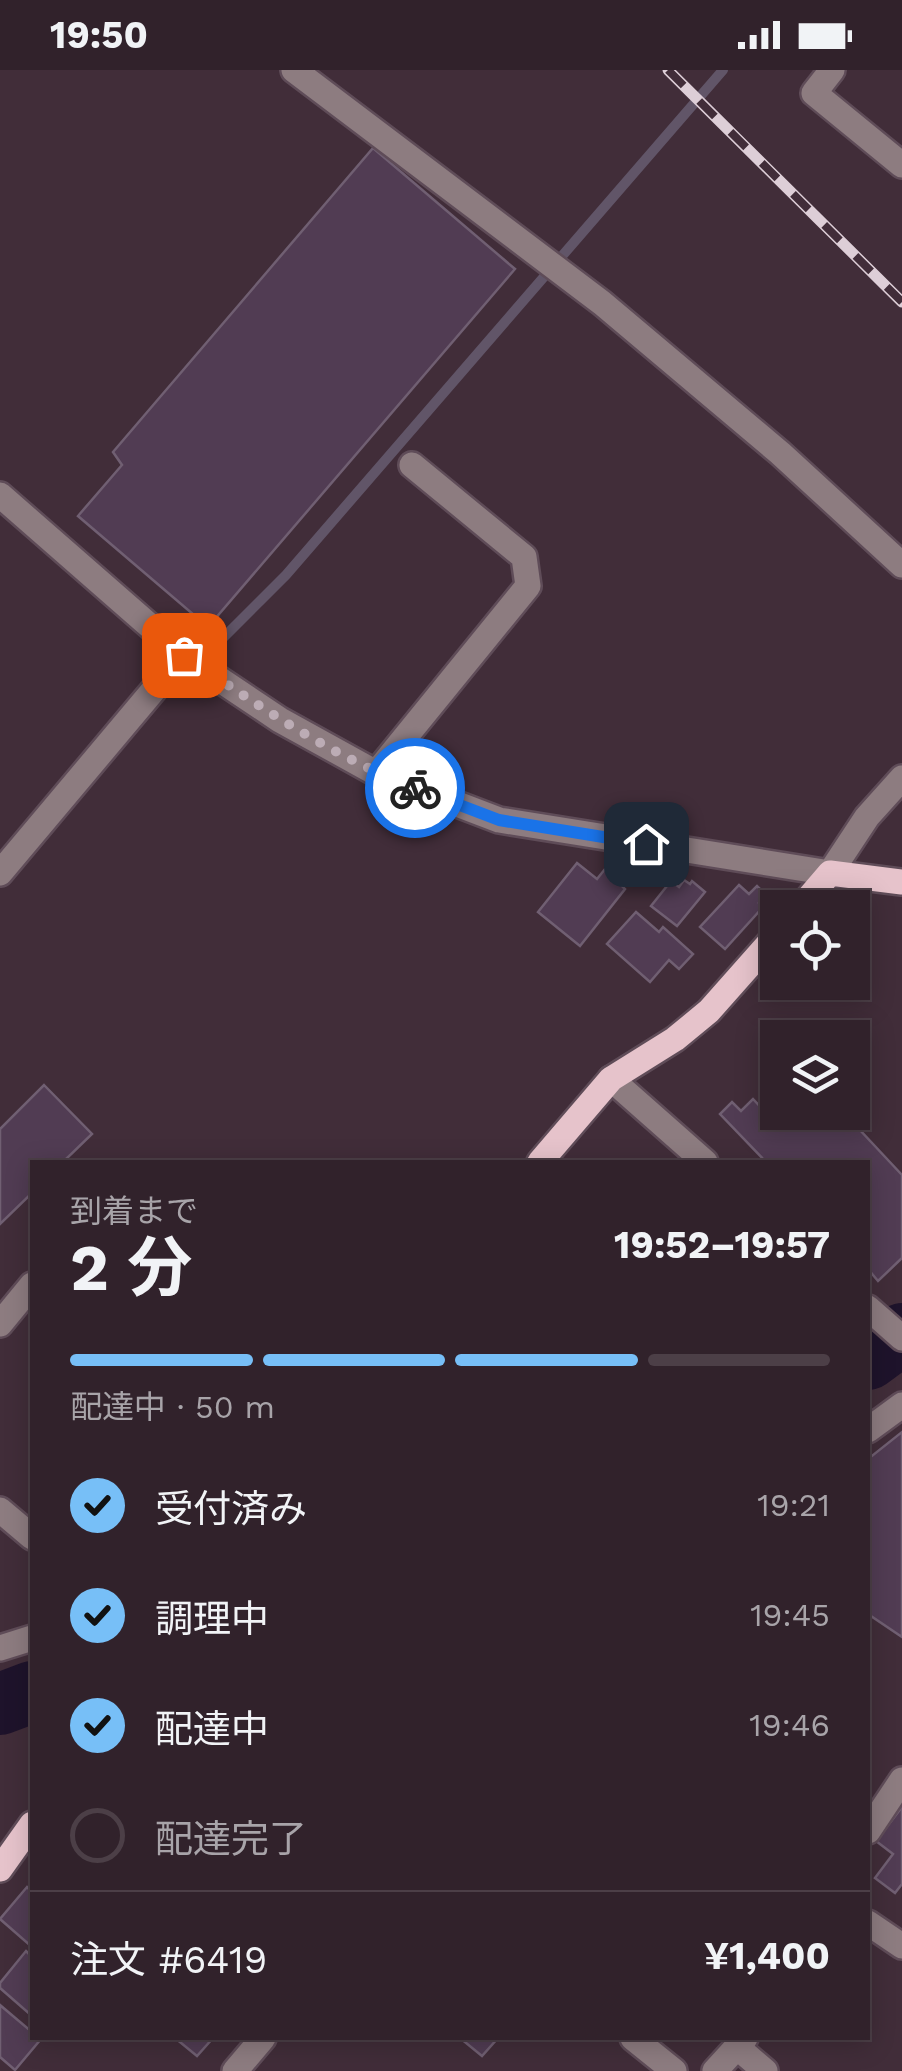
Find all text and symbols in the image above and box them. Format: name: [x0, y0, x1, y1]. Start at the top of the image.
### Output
text: 19:50: [50, 13, 148, 57]
pin: [142, 613, 227, 698]
icon: bag: [157, 628, 212, 683]
courier: [365, 738, 465, 838]
icon: bike: [388, 761, 443, 816]
pin: [604, 802, 689, 887]
icon: home: [619, 817, 674, 872]
map controls: [760, 890, 870, 1130]
button: locate: [760, 890, 870, 1000]
button: layers: [760, 1020, 870, 1130]
text: 到着まで: [70, 1192, 198, 1230]
text: 19:52–19:57: [614, 1223, 830, 1267]
text: 2 分: [70, 1230, 192, 1306]
text: 配達中 · 50 m: [70, 1388, 275, 1426]
icon: check: [70, 1478, 125, 1533]
text: 19:21: [757, 1486, 830, 1524]
text: 受付済み: [155, 1487, 307, 1531]
icon: check: [70, 1588, 125, 1643]
text: 19:45: [750, 1596, 830, 1634]
text: 調理中: [155, 1597, 269, 1641]
icon: check: [70, 1698, 125, 1753]
text: 19:46: [749, 1706, 830, 1744]
text: 配達中: [155, 1707, 269, 1751]
text: 配達完了: [155, 1817, 307, 1861]
text: ¥1,400: [704, 1934, 830, 1978]
text: 注文 #6419: [70, 1938, 267, 1982]

